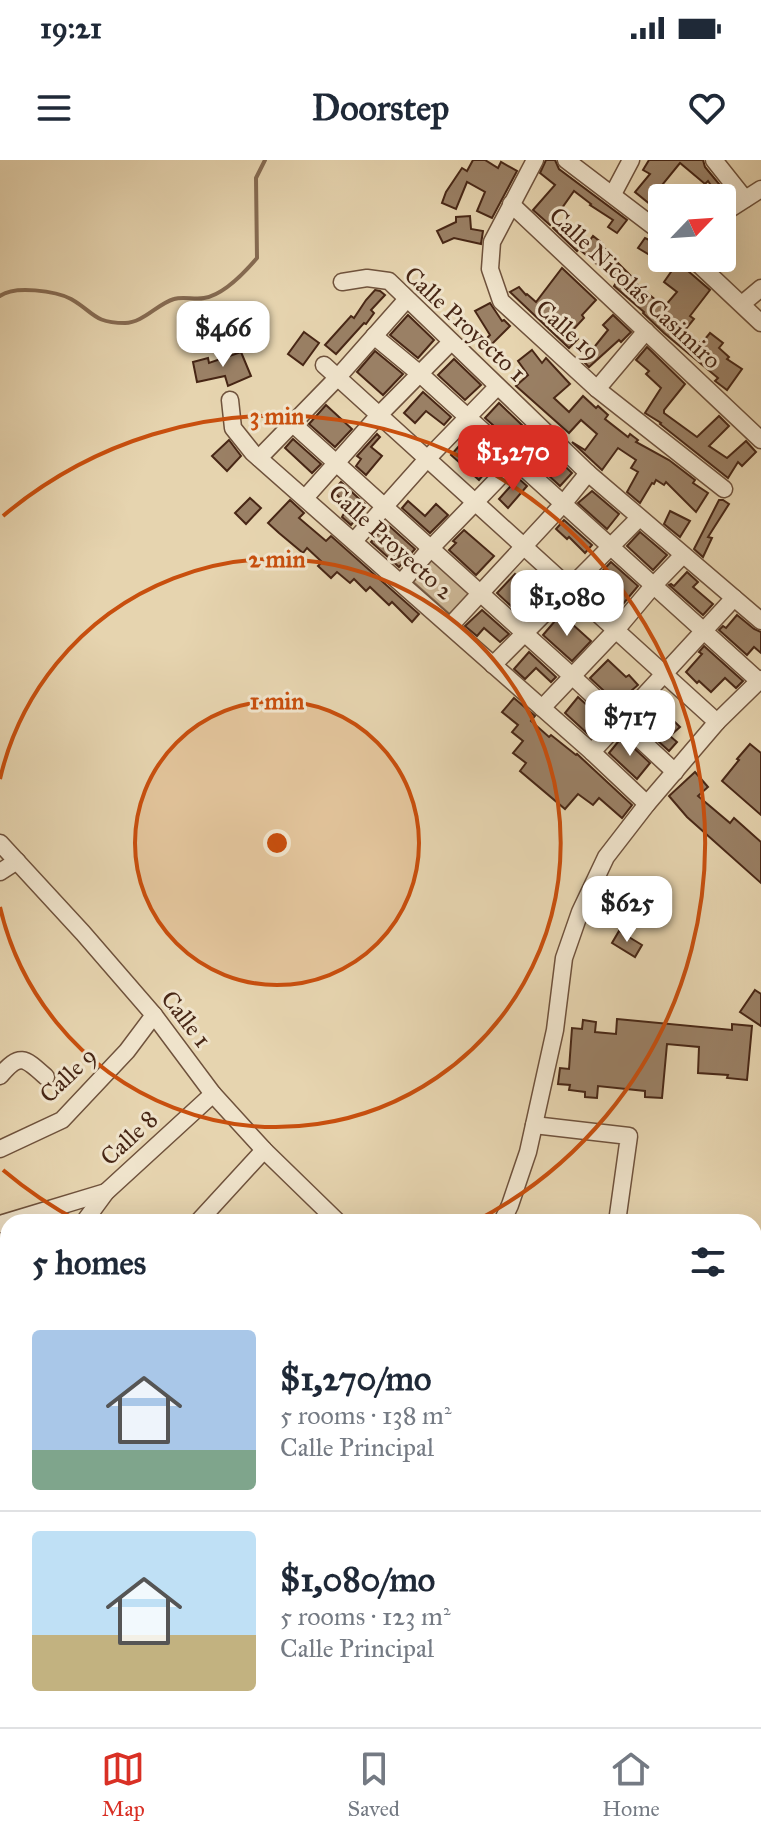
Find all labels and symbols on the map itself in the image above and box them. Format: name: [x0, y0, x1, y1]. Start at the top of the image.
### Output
north arrow: [648, 184, 736, 272]
street label: Calle Nicolás Casimiro: [543, 201, 727, 375]
street label: Calle Proyecto 1: [398, 260, 532, 388]
street label: Calle 19: [529, 293, 607, 367]
pin: $466: [176, 301, 270, 369]
text: 3 min: [250, 401, 304, 431]
pin: $1,270: [448, 425, 578, 493]
street label: Calle Proyecto 2: [322, 478, 460, 606]
text: 2 min: [249, 544, 305, 574]
pin: $1,080: [502, 570, 632, 638]
text: 1 min: [250, 686, 304, 716]
pin: $717: [583, 690, 677, 758]
centre of rings: [263, 829, 291, 857]
pin: $625: [580, 876, 674, 944]
street label: Calle 1: [154, 985, 218, 1053]
street label: Calle 9: [33, 1041, 103, 1109]
street label: Calle 8: [94, 1104, 164, 1172]

